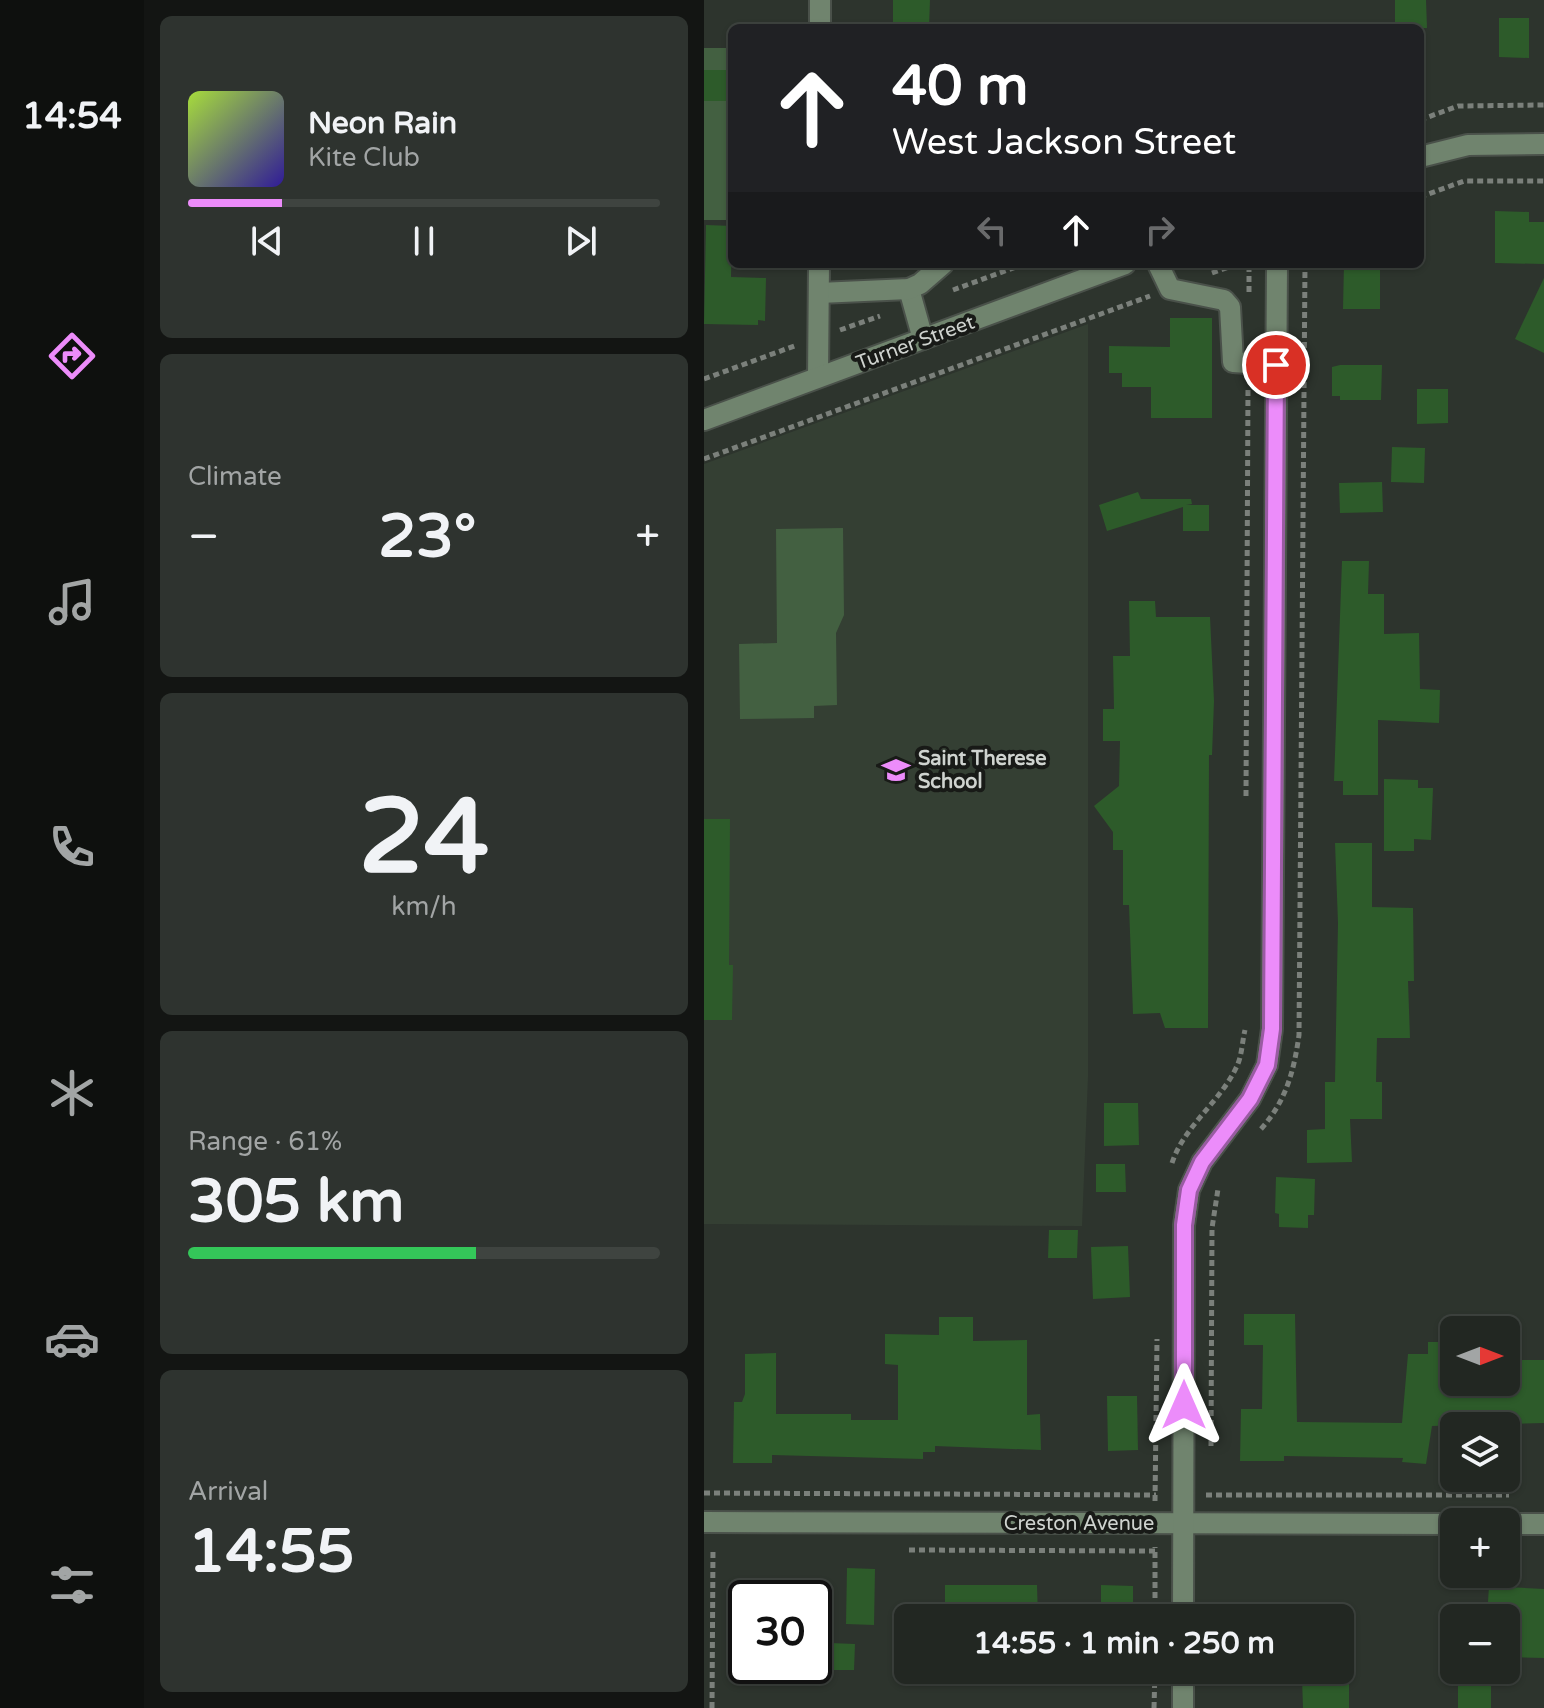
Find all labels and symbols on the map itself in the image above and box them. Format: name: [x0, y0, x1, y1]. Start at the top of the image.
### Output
street label: Turner Street: [853, 310, 978, 375]
pin: [1242, 331, 1310, 399]
place label: Saint Therese School: [918, 747, 1046, 794]
school or university icon: Saint Therese School: [881, 755, 911, 785]
north arrow: [1440, 1316, 1520, 1396]
position arrow: [1142, 1363, 1226, 1447]
street label: Creston Avenue: [1004, 1512, 1154, 1536]
speed limit sign: 30: [728, 1580, 832, 1684]

